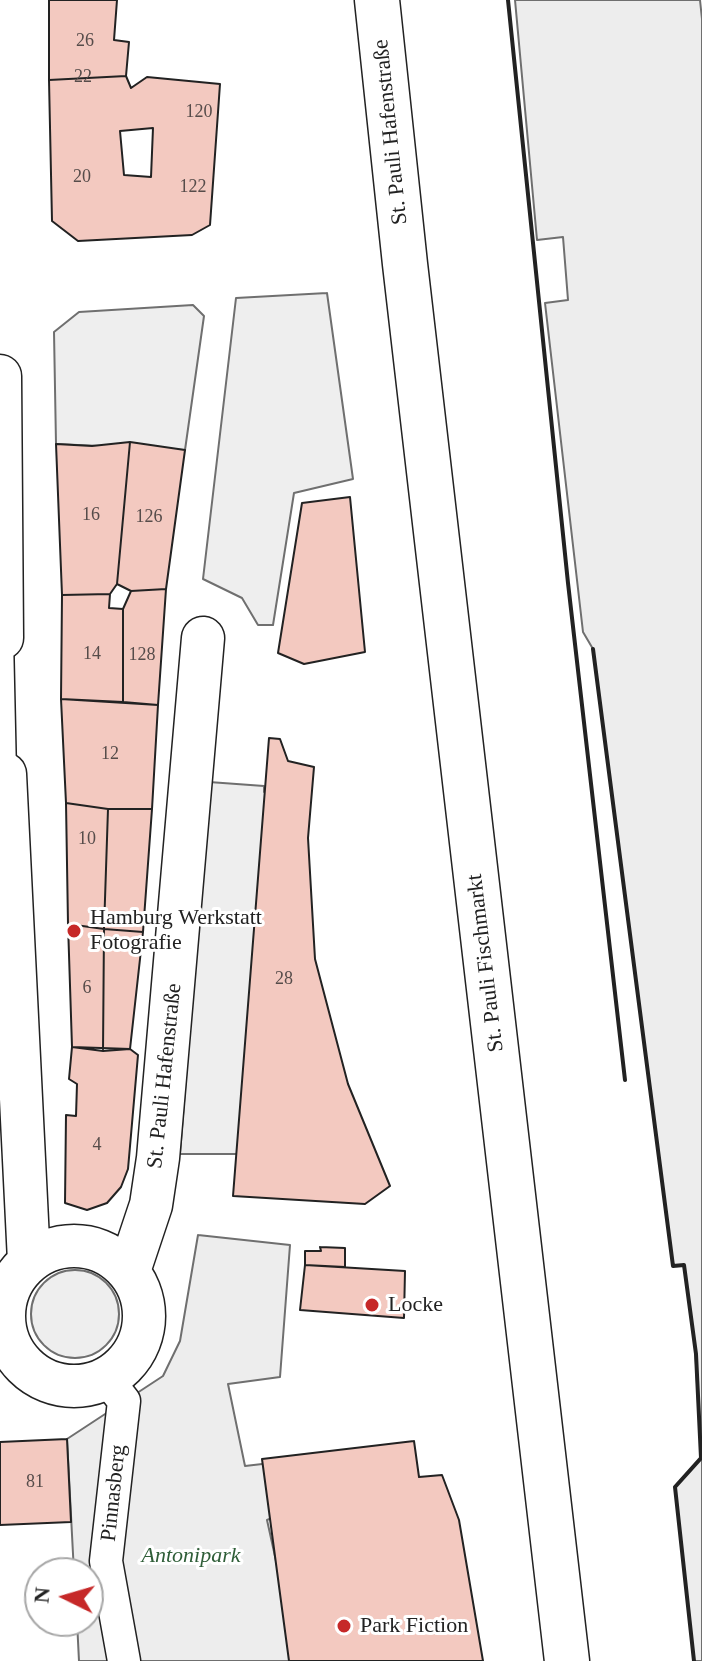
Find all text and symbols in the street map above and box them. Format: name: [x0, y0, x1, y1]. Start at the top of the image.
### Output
house number: 26: [76, 30, 94, 52]
street label: St. Pauli Hafenstraße: [368, 38, 414, 226]
house number: 22: [74, 66, 92, 88]
house number: 120: [186, 101, 212, 123]
house number: 20: [73, 166, 91, 188]
house number: 122: [180, 176, 206, 198]
house number: 16: [82, 504, 100, 526]
house number: 126: [136, 506, 162, 528]
house number: 14: [83, 643, 101, 665]
house number: 128: [128, 644, 156, 666]
house number: 12: [101, 743, 119, 765]
house number: 10: [78, 828, 96, 850]
street label: St. Pauli Fischmarkt: [462, 873, 510, 1053]
place label: Hamburg Werkstatt Fotografie: [90, 905, 262, 956]
marker: Hamburg Werkstatt Fotografie: [65, 922, 83, 940]
house number: 28: [275, 968, 293, 990]
house number: 6: [82, 977, 92, 999]
street label: St. Pauli Hafenstraße: [142, 982, 188, 1170]
house number: 4: [92, 1134, 102, 1156]
place label: Locke: [388, 1292, 443, 1318]
marker: Locke: [363, 1296, 381, 1314]
street label: Pinnasberg: [96, 1443, 132, 1543]
house number: 81: [26, 1471, 44, 1493]
park label: Antonipark: [142, 1543, 240, 1569]
north arrow: [24, 1557, 104, 1637]
text: N: [28, 1586, 55, 1604]
place label: Park Fiction: [360, 1613, 468, 1639]
marker: Park Fiction: [335, 1617, 353, 1635]

